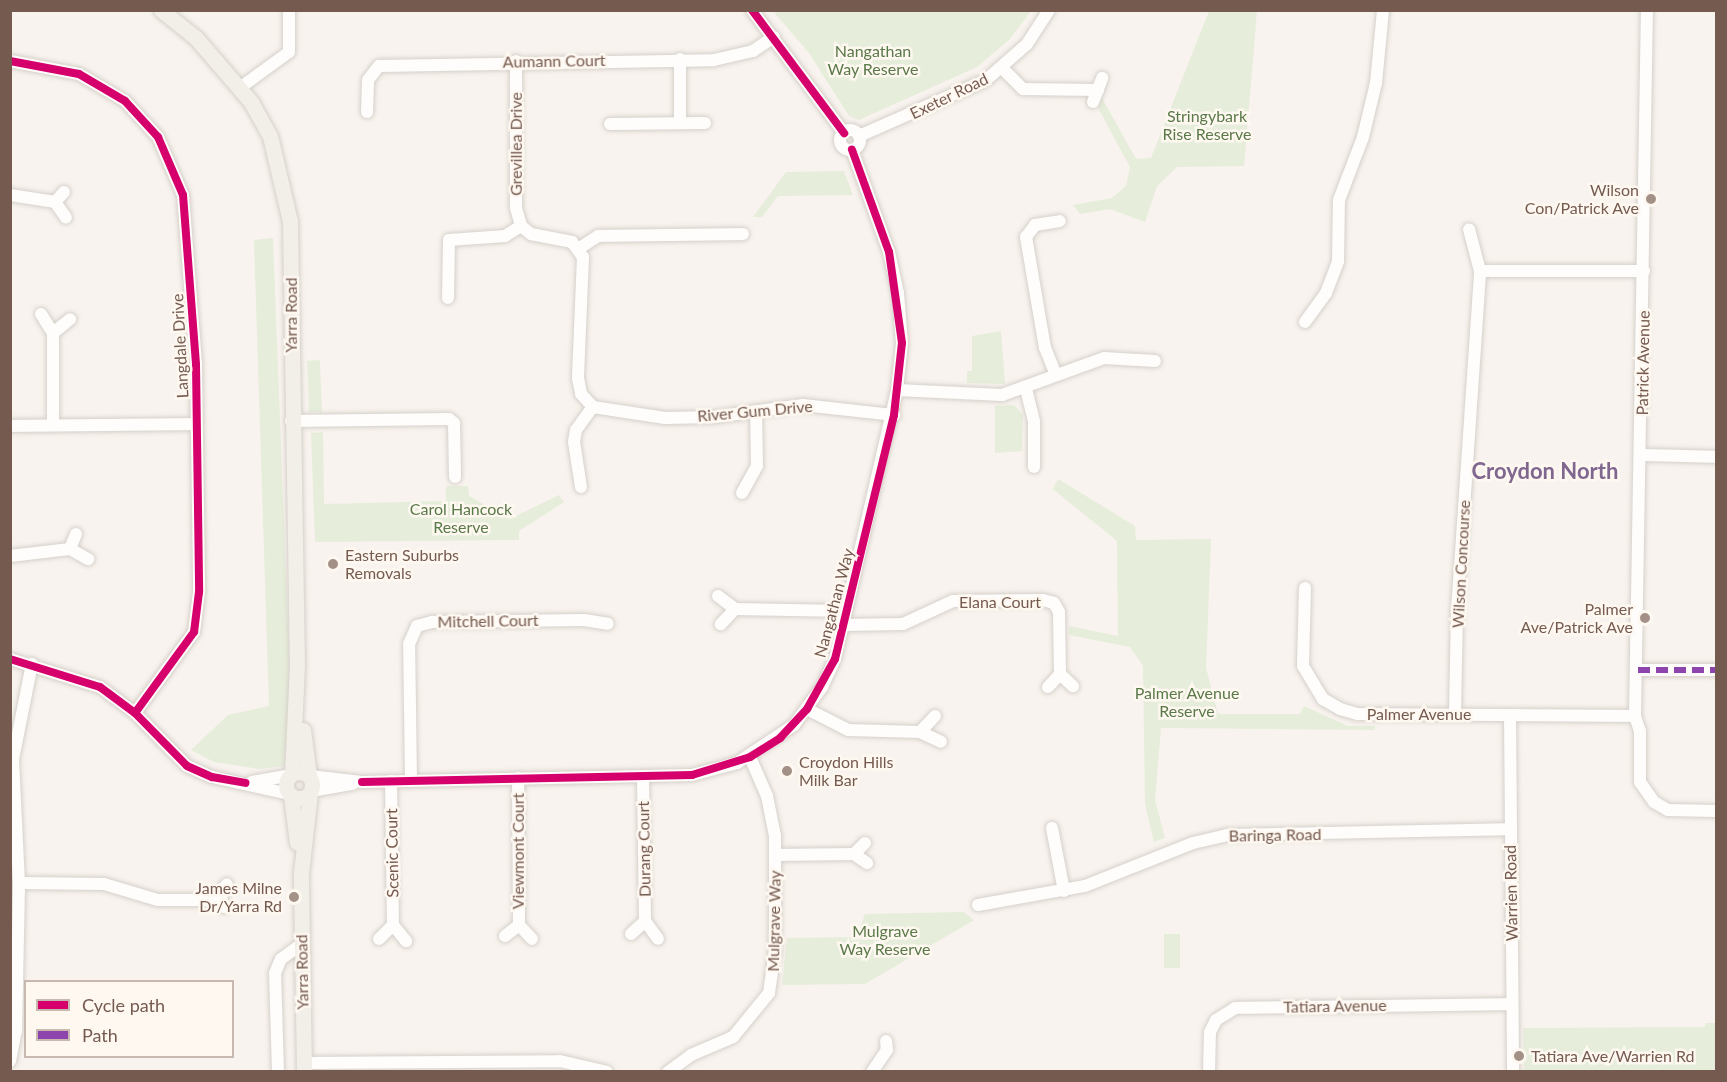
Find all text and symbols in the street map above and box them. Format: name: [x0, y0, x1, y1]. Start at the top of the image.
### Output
park label: Nangathan Way Reserve: [827, 41, 919, 79]
street label: Aumann Court: [502, 51, 606, 71]
street label: Exeter Road: [907, 69, 991, 123]
street label: Grevillea Drive: [506, 92, 526, 196]
park label: Stringybark Rise Reserve: [1163, 106, 1251, 144]
place label: Wilson Con/Patrick Ave: [1524, 180, 1639, 218]
marker: Wilson Con/Patrick Ave: [1644, 192, 1658, 206]
street label: Yarra Road: [281, 277, 301, 353]
street label: Langdale Drive: [168, 293, 192, 399]
street label: Patrick Avenue: [1632, 310, 1654, 416]
street label: River Gum Drive: [696, 396, 814, 426]
district label: Croydon North: [1472, 458, 1618, 484]
park label: Carol Hancock Reserve: [410, 499, 512, 537]
street label: Wilson Concourse: [1448, 499, 1474, 629]
place label: Eastern Suburbs Removals: [345, 545, 459, 583]
street label: Nangathan Way: [810, 546, 858, 660]
marker: Eastern Suburbs Removals: [326, 557, 340, 571]
street label: Elana Court: [959, 592, 1041, 612]
place label: Palmer Ave/Patrick Ave: [1520, 599, 1633, 637]
street label: Mitchell Court: [437, 611, 539, 631]
marker: Palmer Ave/Patrick Ave: [1638, 611, 1652, 625]
park label: Palmer Avenue Reserve: [1134, 683, 1240, 721]
street label: Palmer Avenue: [1366, 704, 1472, 724]
place label: Croydon Hills Milk Bar: [799, 752, 893, 790]
marker: Croydon Hills Milk Bar: [780, 764, 794, 778]
street label: Viewmont Court: [508, 793, 528, 909]
street label: Durang Court: [634, 801, 654, 897]
street label: Scenic Court: [382, 808, 402, 898]
street label: Baringa Road: [1229, 825, 1321, 845]
street label: Warrien Road: [1501, 845, 1521, 941]
street label: Mulgrave Way: [764, 870, 784, 972]
place label: James Milne Dr/Yarra Rd: [195, 878, 282, 916]
marker: James Milne Dr/Yarra Rd: [287, 890, 301, 904]
park label: Mulgrave Way Reserve: [839, 921, 931, 959]
street label: Yarra Road: [292, 934, 312, 1010]
legend: [24, 980, 234, 1058]
text: Cycle path: [82, 994, 165, 1016]
street label: Tatiara Avenue: [1283, 995, 1387, 1017]
text: Path: [82, 1024, 118, 1046]
place label: Tatiara Ave/Warrien Rd: [1531, 1046, 1695, 1066]
marker: Tatiara Ave/Warrien Rd: [1512, 1049, 1526, 1063]

